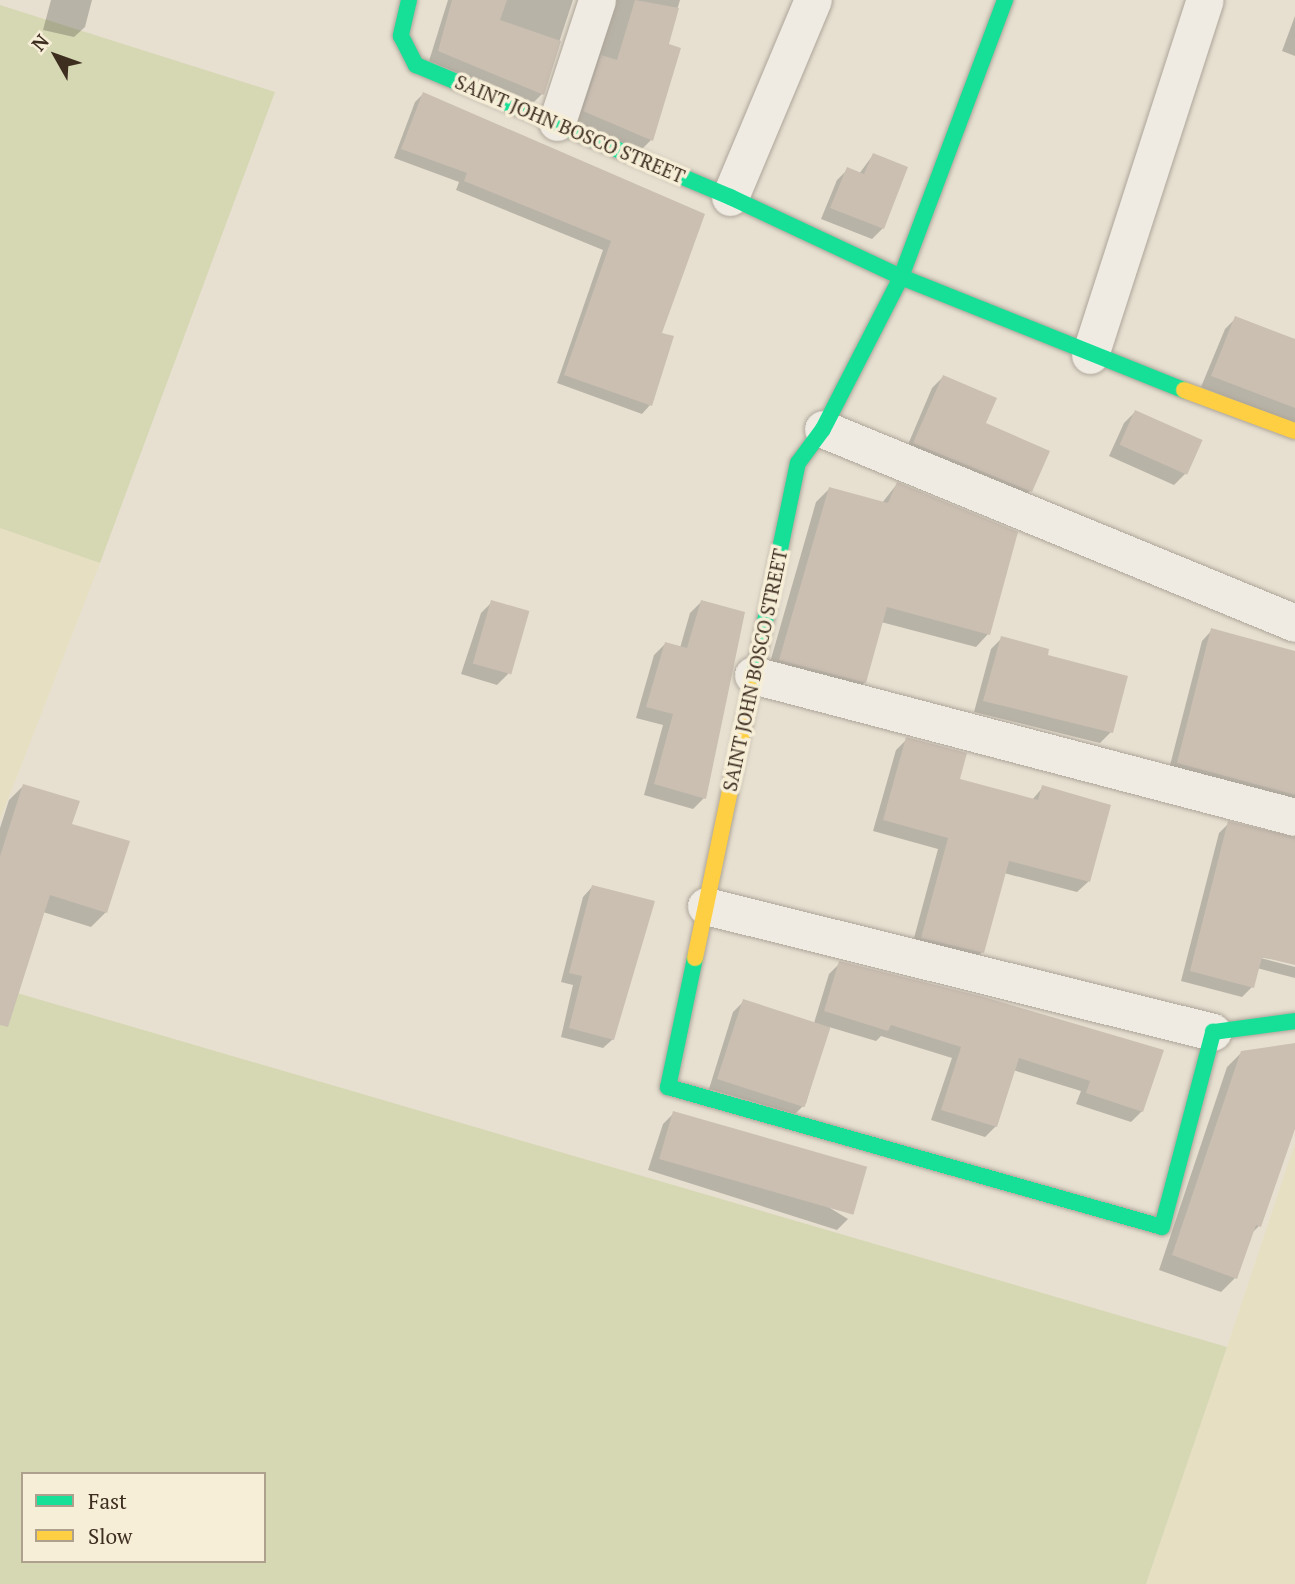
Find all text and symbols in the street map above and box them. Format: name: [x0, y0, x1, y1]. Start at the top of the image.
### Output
north arrow: [21, 21, 91, 91]
text: N: [25, 29, 54, 56]
street label: SAINT JOHN BOSCO STREET: [452, 70, 688, 188]
street label: SAINT JOHN BOSCO STREET: [718, 547, 792, 793]
legend: [21, 1472, 266, 1563]
text: Fast: [88, 1487, 127, 1515]
text: Slow: [88, 1522, 132, 1550]

